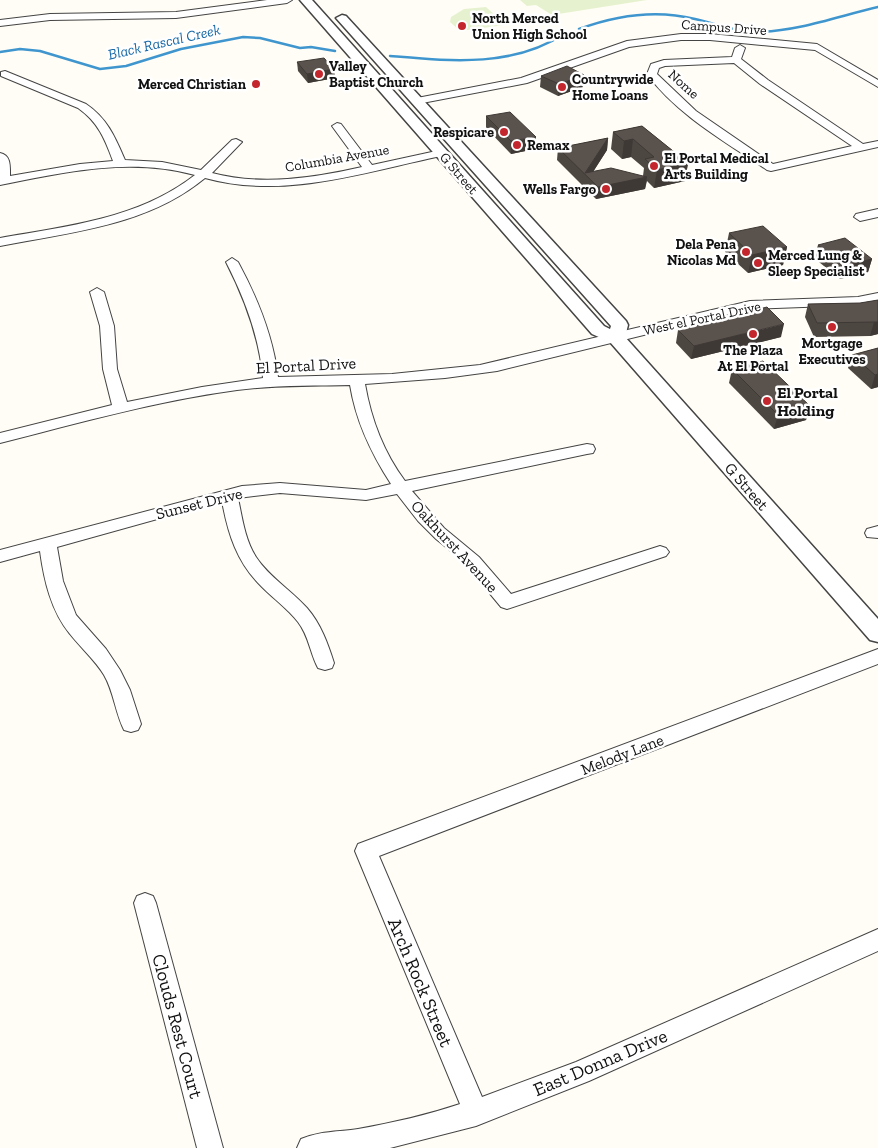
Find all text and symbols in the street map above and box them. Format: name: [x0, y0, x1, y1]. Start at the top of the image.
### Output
place label: North Merced Union High School: [472, 10, 587, 43]
street label: Campus Drive: [681, 16, 768, 39]
water label: Black Rascal Creek: [106, 20, 222, 64]
marker: North Merced Union High School: [456, 20, 468, 32]
place label: Valley Baptist Church: [329, 58, 423, 91]
street label: Nome: [665, 66, 703, 103]
marker: Valley Baptist Church: [313, 68, 325, 80]
place label: Countrywide Home Loans: [572, 71, 654, 104]
place label: Merced Christian: [138, 76, 247, 93]
marker: Merced Christian: [250, 78, 262, 90]
marker: Countrywide Home Loans: [556, 81, 568, 93]
place label: Respicare: [433, 124, 494, 141]
marker: Respicare: [498, 126, 510, 138]
place label: Remax: [527, 137, 570, 154]
marker: Remax: [511, 139, 523, 151]
street label: Columbia Avenue: [284, 141, 391, 176]
street label: G Street: [436, 149, 482, 198]
place label: El Portal Medical Arts Building: [664, 150, 769, 183]
marker: El Portal Medical Arts Building: [648, 160, 660, 172]
place label: Wells Fargo: [523, 181, 597, 198]
marker: Wells Fargo: [600, 183, 612, 195]
place label: Dela Pena Nicolas Md: [667, 236, 736, 269]
marker: Dela Pena Nicolas Md: [740, 246, 752, 258]
place label: Merced Lung & Sleep Specialist: [768, 247, 865, 280]
marker: Merced Lung & Sleep Specialist: [752, 257, 764, 269]
street label: West el Portal Drive: [642, 298, 763, 339]
marker: Mortgage Executives: [826, 321, 838, 333]
marker: The Plaza At El Portal: [747, 328, 759, 340]
place label: Mortgage Executives: [798, 335, 866, 368]
place label: The Plaza At El Portal: [718, 342, 788, 375]
street label: El Portal Drive: [255, 353, 357, 378]
place label: El Portal Holding: [777, 383, 838, 420]
marker: El Portal Holding: [761, 395, 773, 407]
street label: G Street: [721, 459, 772, 514]
street label: Sunset Drive: [154, 484, 244, 523]
street label: Oakhurst Avenue: [407, 496, 502, 596]
street label: Melody Lane: [578, 730, 666, 779]
street label: Arch Rock Street: [383, 914, 458, 1050]
street label: Clouds Rest Court: [147, 951, 208, 1101]
street label: East Donna Drive: [530, 1024, 671, 1101]

